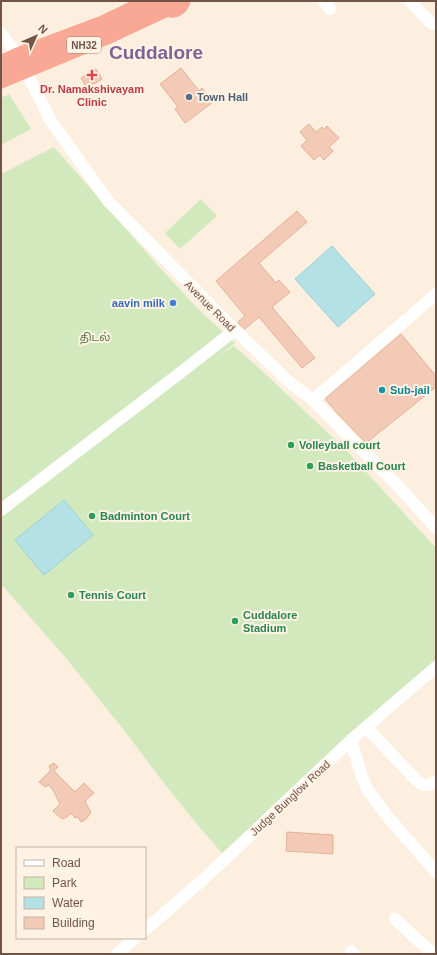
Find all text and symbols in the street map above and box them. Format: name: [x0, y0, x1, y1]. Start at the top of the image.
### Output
north arrow: [16, 16, 56, 56]
text: N: [36, 22, 50, 36]
road number: NH32: [67, 37, 101, 53]
district label: Cuddalore: [109, 42, 203, 63]
marker: Dr. Namakshivayam Clinic: [86, 69, 98, 81]
place label: Dr. Namakshivayam Clinic: [40, 83, 144, 108]
place label: Town Hall: [197, 91, 248, 103]
marker: Town Hall: [184, 92, 194, 102]
street label: Avenue Road: [182, 278, 238, 334]
place label: aavin milk: [112, 297, 166, 309]
marker: aavin milk: [168, 298, 178, 308]
park label: திடல்: [80, 331, 110, 345]
place label: Sub-jail: [390, 384, 430, 396]
marker: Sub-jail: [377, 385, 387, 395]
place label: Volleyball court: [299, 439, 380, 451]
marker: Volleyball court: [286, 440, 296, 450]
place label: Basketball Court: [318, 460, 406, 472]
marker: Basketball Court: [305, 461, 315, 471]
place label: Badminton Court: [100, 510, 190, 522]
marker: Badminton Court: [87, 511, 97, 521]
place label: Tennis Court: [79, 589, 146, 601]
marker: Tennis Court: [66, 590, 76, 600]
place label: Cuddalore Stadium: [243, 609, 297, 634]
marker: Cuddalore Stadium: [230, 616, 240, 626]
street label: Judge Bunglow Road: [248, 758, 332, 838]
legend: [16, 847, 146, 939]
text: Road: [52, 856, 81, 870]
text: Park: [52, 876, 78, 890]
text: Water: [52, 896, 84, 910]
text: Building: [52, 916, 95, 930]

